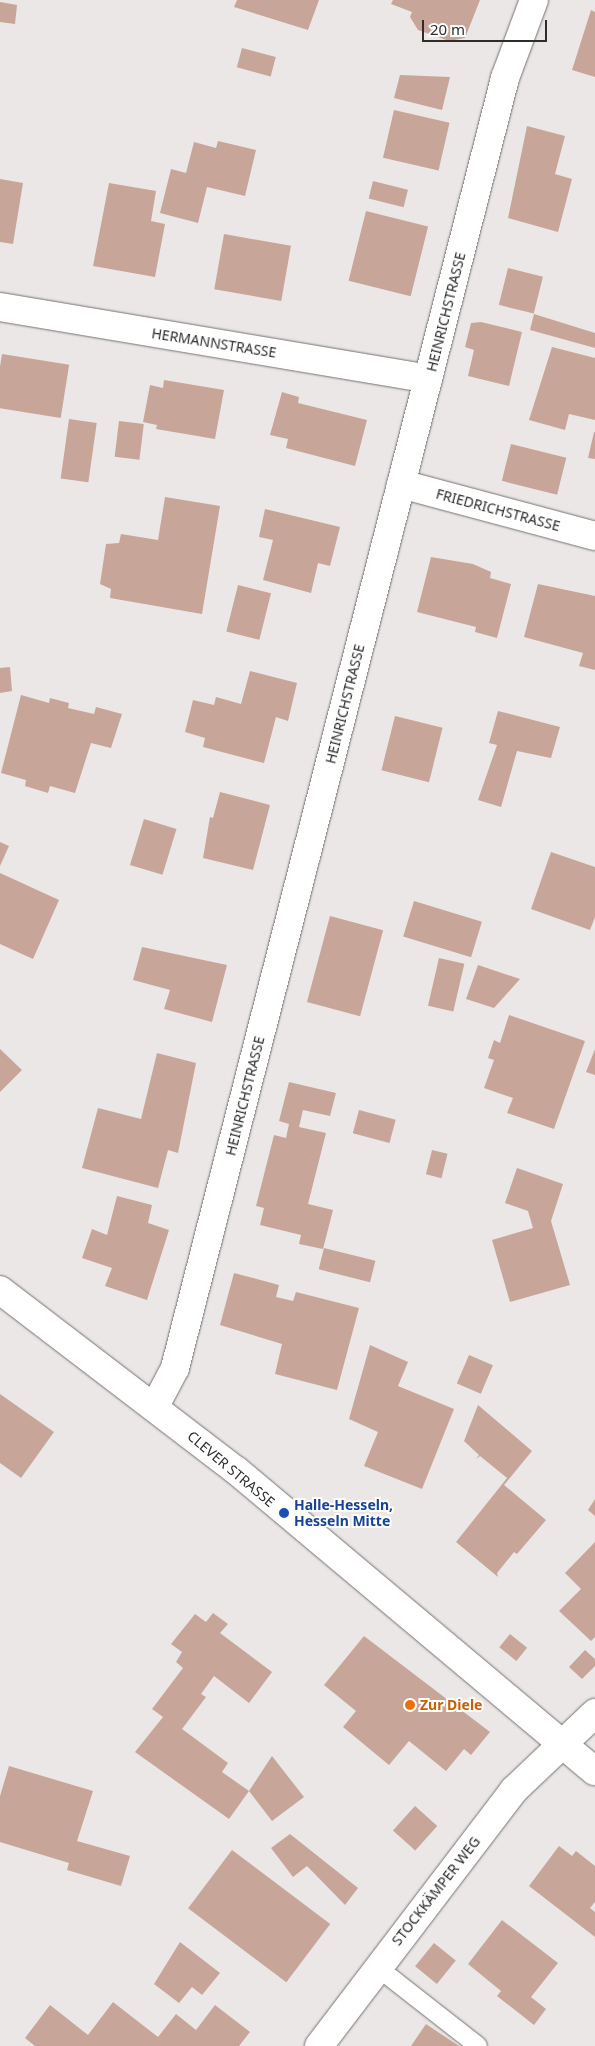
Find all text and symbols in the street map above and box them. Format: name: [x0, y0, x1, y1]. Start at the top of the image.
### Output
scale bar: [425, 10, 550, 42]
text: 20 m: [430, 19, 465, 39]
street label: HEINRICHSTRASSE: [423, 251, 469, 373]
street label: HERMANNSTRASSE: [150, 325, 278, 361]
street label: FRIEDRICHSTRASSE: [434, 485, 562, 535]
street label: HEINRICHSTRASSE: [322, 643, 368, 765]
street label: HEINRICHSTRASSE: [222, 1035, 268, 1157]
street label: CLEVER STRASSE: [184, 1428, 278, 1510]
place label: Halle-Hesseln, Hesseln Mitte: [294, 1497, 393, 1530]
marker: Halle-Hesseln, Hesseln Mitte: [278, 1507, 290, 1519]
place label: Zur Diele: [420, 1697, 482, 1713]
marker: Zur Diele: [404, 1699, 416, 1711]
street label: STOCKKÄMPER WEG: [388, 1833, 484, 1949]

